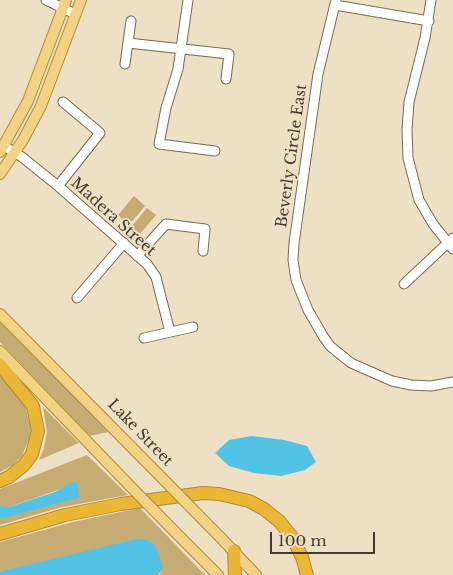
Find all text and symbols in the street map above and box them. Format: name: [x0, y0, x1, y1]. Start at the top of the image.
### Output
street label: Beverly Circle East: [273, 83, 311, 229]
street label: Madera Street: [67, 174, 159, 260]
street label: Lake Street: [104, 396, 176, 470]
scale bar: [273, 522, 378, 554]
text: 100 m: [278, 531, 327, 550]

